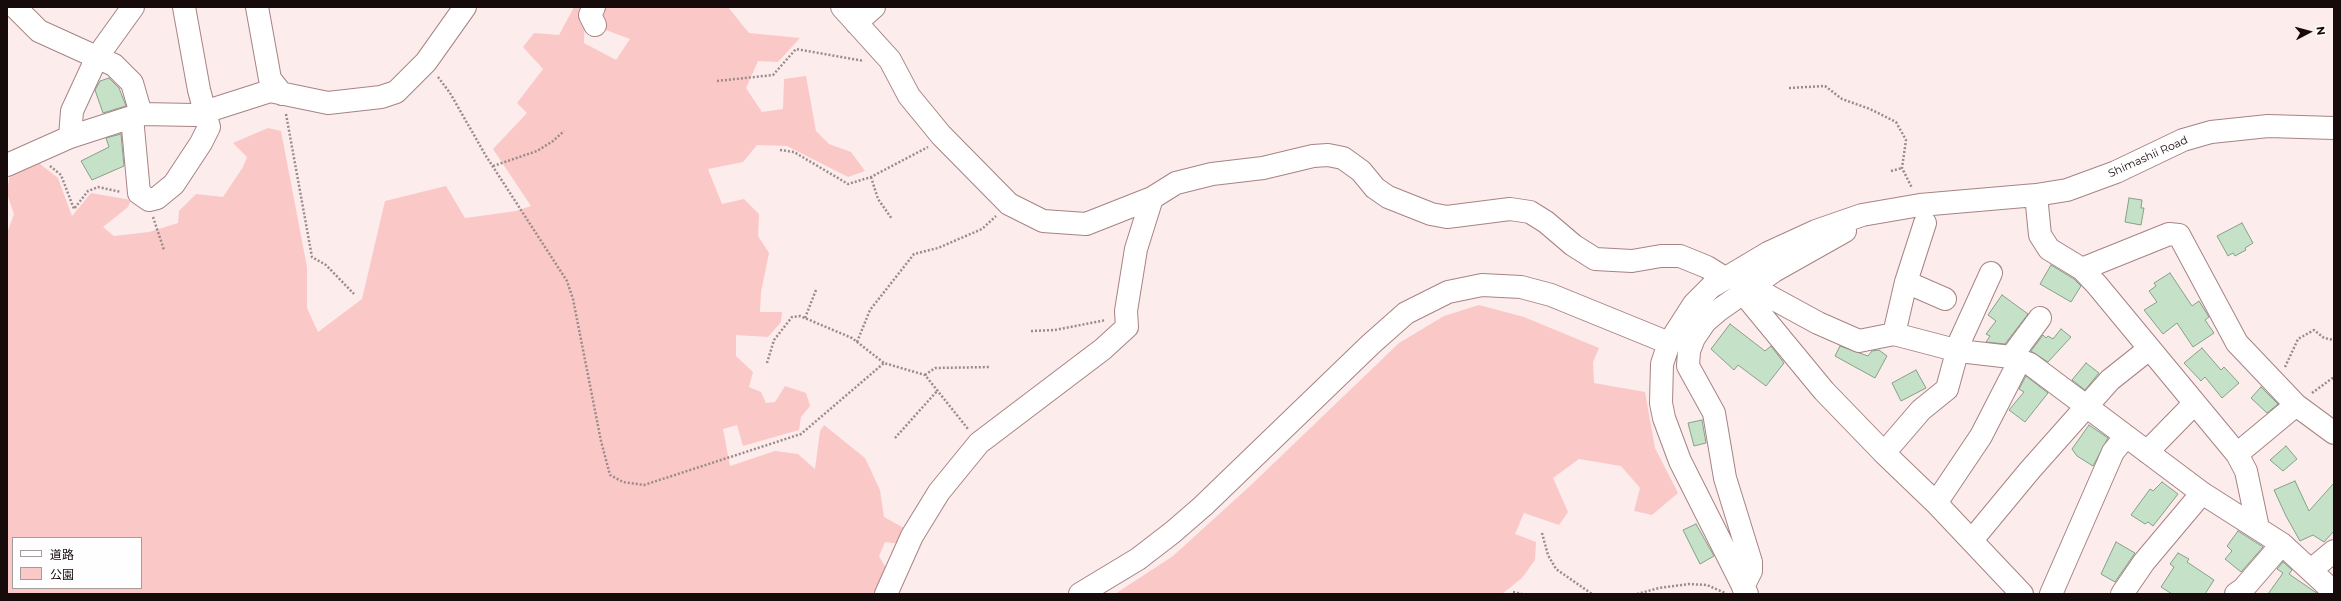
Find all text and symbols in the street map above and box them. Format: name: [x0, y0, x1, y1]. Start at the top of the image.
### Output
north arrow: [2289, 12, 2329, 52]
text: N: [2314, 26, 2328, 36]
street label: Shimashii Road: [2106, 134, 2190, 180]
legend: [12, 537, 142, 589]
text: 道路: [50, 547, 74, 562]
text: 公園: [50, 567, 74, 582]

